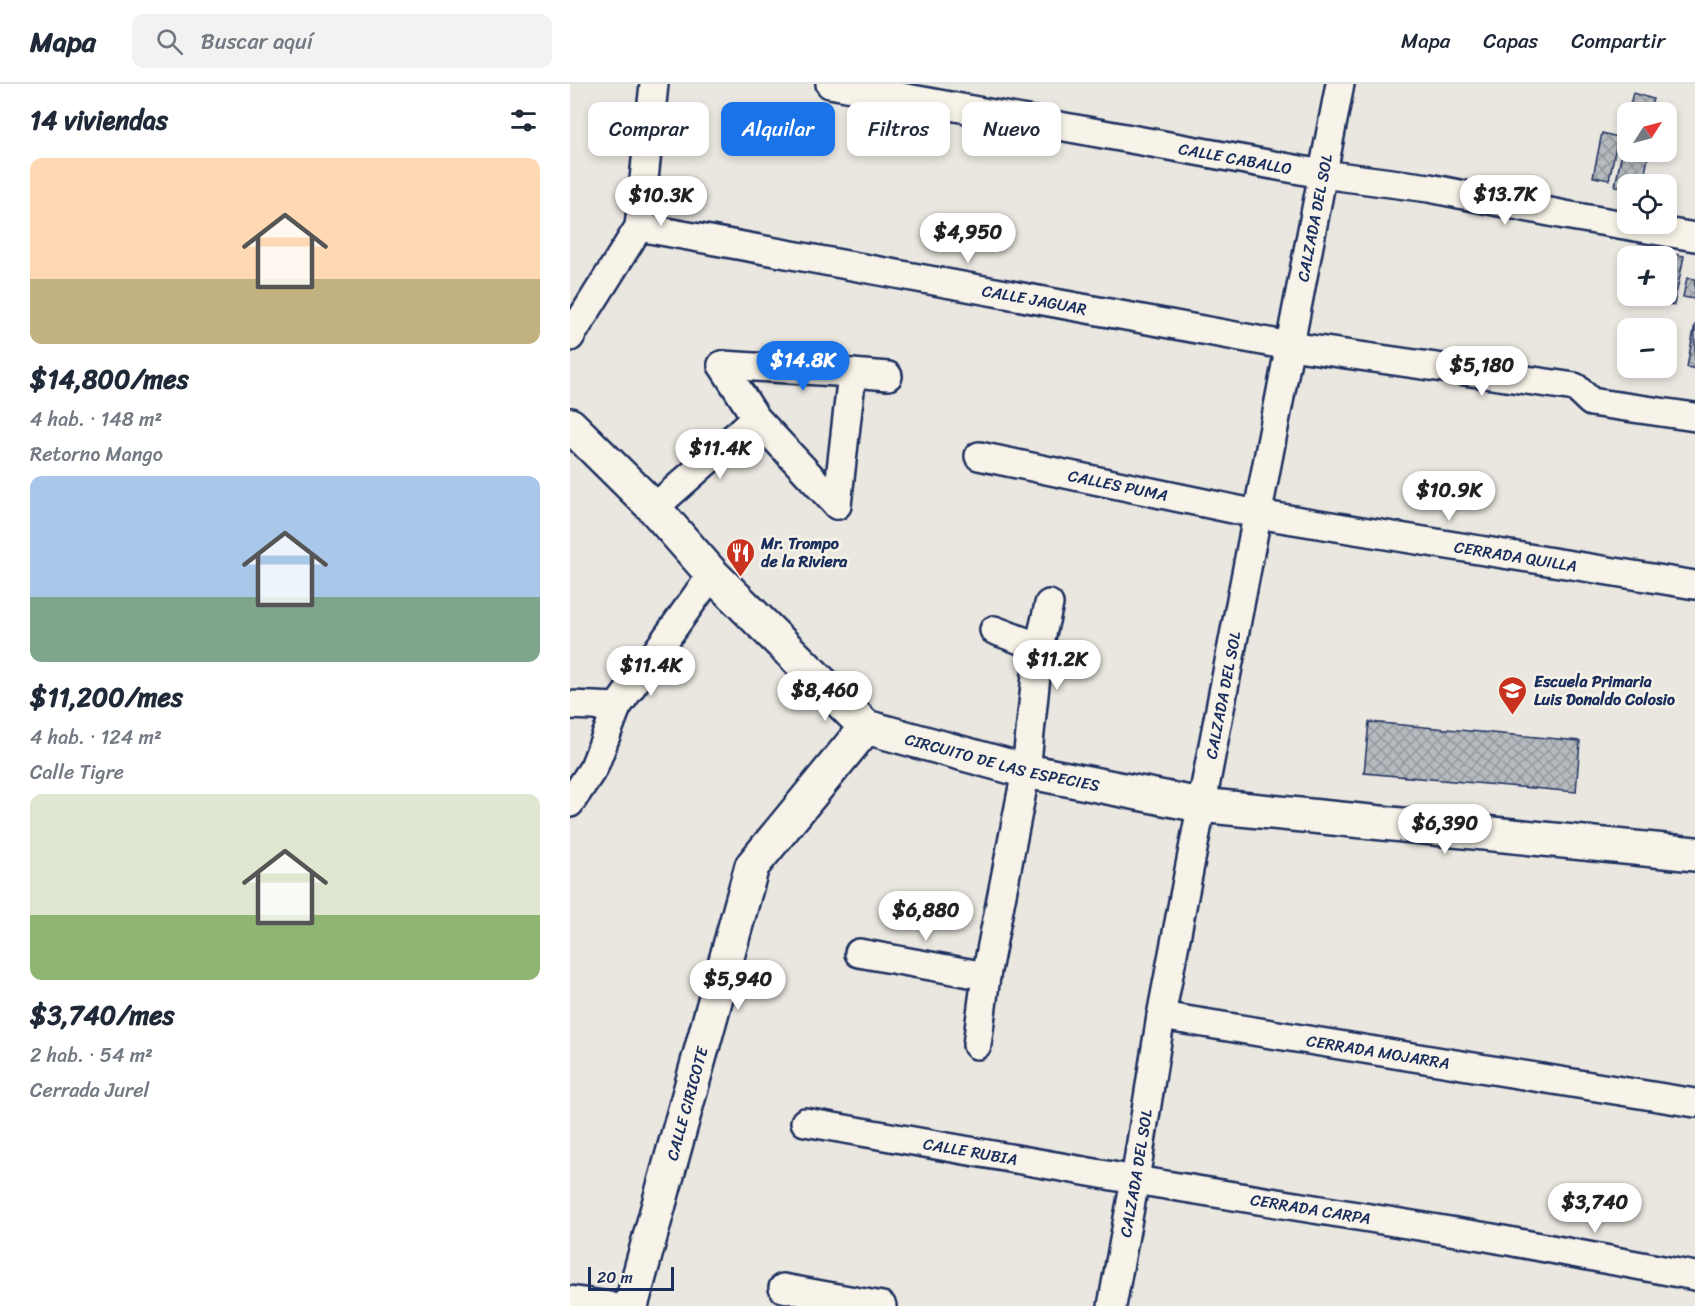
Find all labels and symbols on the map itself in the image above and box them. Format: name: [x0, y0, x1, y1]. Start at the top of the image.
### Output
north arrow: [1617, 102, 1677, 162]
street label: CALLE CABALLO: [1176, 134, 1294, 183]
street label: CALZADA DEL SOL: [1288, 151, 1341, 284]
pin: $13.7K: [1456, 175, 1554, 226]
pin: $10.3K: [612, 176, 710, 227]
pin: $4,950: [919, 213, 1017, 264]
street label: CALLE JAGUAR: [980, 276, 1090, 324]
pin: $14.8K: [754, 341, 852, 392]
pin: $5,180: [1433, 346, 1531, 397]
pin: $11.4K: [671, 429, 769, 480]
street label: CALLES PUMA: [1065, 461, 1171, 510]
pin: $10.9K: [1400, 471, 1498, 522]
place label: Mr. Trompo de la Riviera: [760, 529, 848, 576]
street label: CERRADA QUILLA: [1452, 532, 1579, 581]
restaurant icon: Mr. Trompo de la Riviera: [724, 536, 756, 578]
street label: CALZADA DEL SOL: [1197, 628, 1250, 761]
pin: $11.2K: [1008, 640, 1106, 691]
pin: $11.4K: [602, 646, 700, 697]
place label: Escuela Primaria Luis Donaldo Colosio: [1534, 667, 1675, 714]
pin: $8,460: [776, 671, 874, 722]
school or university icon: Escuela Primaria Luis Donaldo Colosio: [1497, 674, 1529, 716]
street label: CIRCUITO DE LAS ESPECIES: [901, 724, 1102, 800]
pin: $6,390: [1396, 804, 1494, 855]
pin: $6,880: [877, 891, 975, 942]
pin: $5,940: [689, 960, 787, 1011]
street label: CERRADA MOJARRA: [1304, 1026, 1452, 1078]
street label: CALLE CIRICOTE: [658, 1042, 717, 1164]
street label: CALZADA DEL SOL: [1111, 1106, 1161, 1240]
street label: CALLE RUBIA: [921, 1129, 1020, 1174]
pin: $3,740: [1546, 1183, 1644, 1234]
street label: CERRADA CARPA: [1248, 1185, 1373, 1233]
scale bar: [588, 1264, 674, 1292]

